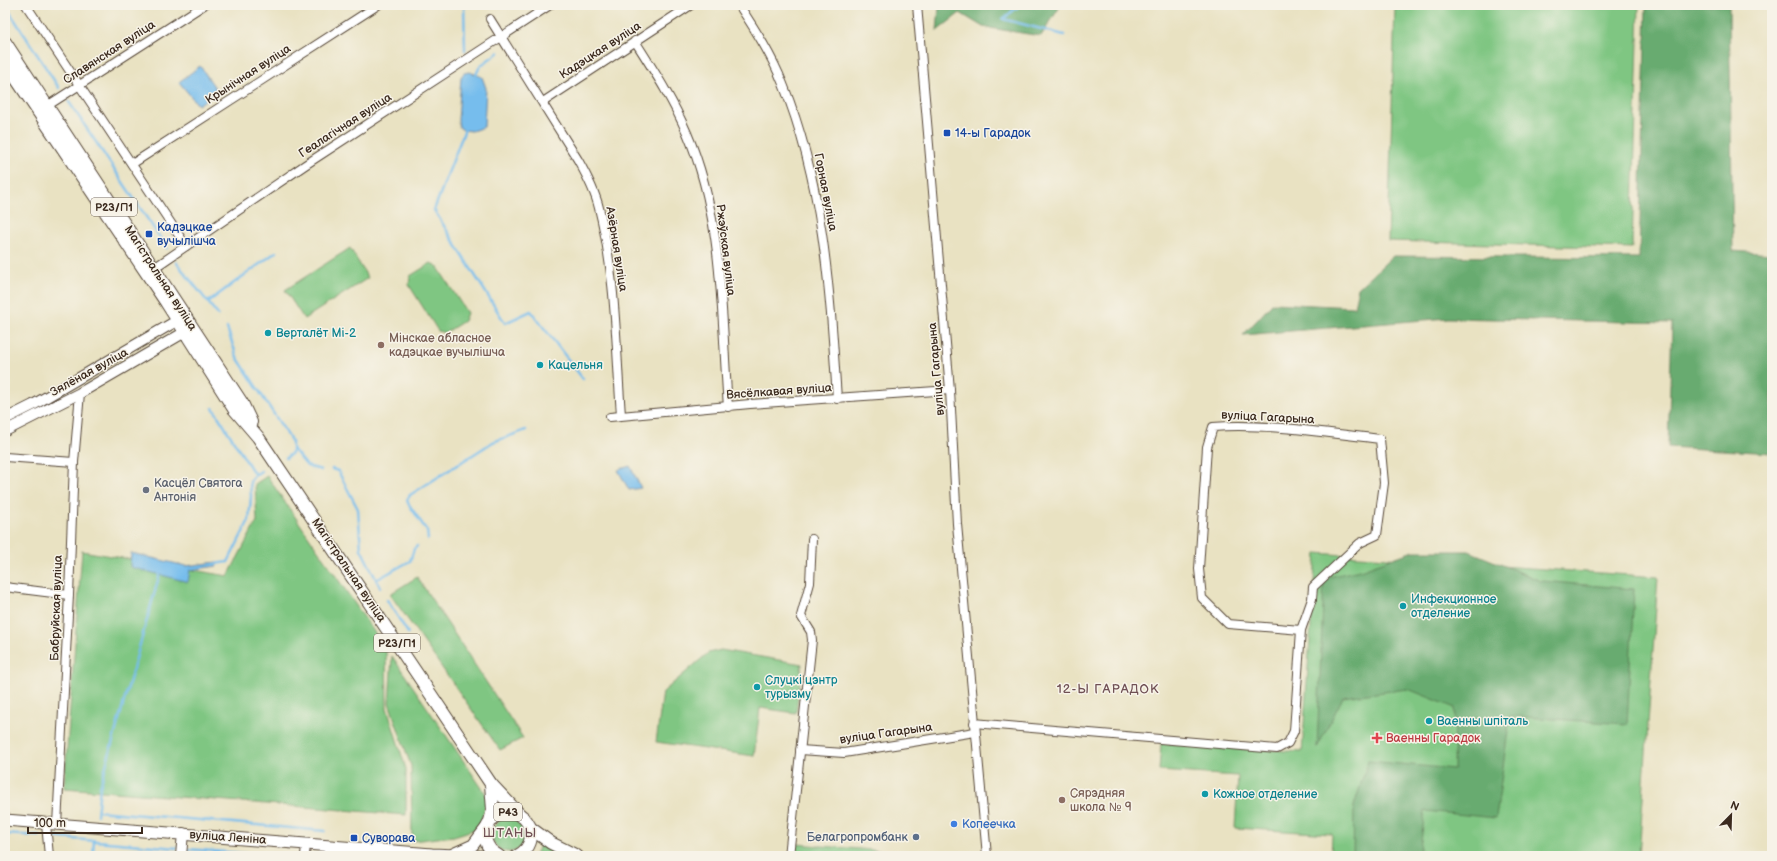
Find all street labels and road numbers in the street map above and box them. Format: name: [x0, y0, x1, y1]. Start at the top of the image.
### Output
street label: Славянская вуліца: [61, 17, 158, 88]
street label: Кадэцкая вуліца: [557, 18, 644, 82]
street label: Крынічная вуліца: [203, 41, 294, 108]
street label: Геалагічная вуліца: [296, 90, 395, 161]
street label: Горная вуліца: [811, 152, 840, 232]
road number: Р23/П1: [91, 198, 137, 216]
street label: Ржэўская вуліца: [712, 203, 739, 297]
street label: Азёрная вуліца: [602, 204, 631, 293]
street label: Магістральная вуліца: [121, 223, 200, 334]
street label: вуліца Гагарына: [925, 322, 948, 416]
street label: Зялёная вуліца: [48, 345, 131, 400]
street label: Вясёлкавая вуліца: [726, 380, 832, 403]
street label: вуліца Гагарына: [1221, 408, 1315, 427]
street label: Магістральная вуліца: [308, 515, 389, 625]
street label: Бабруйская вуліца: [47, 555, 66, 661]
road number: Р23/П1: [374, 634, 420, 652]
street label: вуліца Гагарына: [839, 720, 933, 747]
road number: Р43: [494, 803, 522, 821]
street label: вуліца Леніна: [189, 827, 267, 848]

